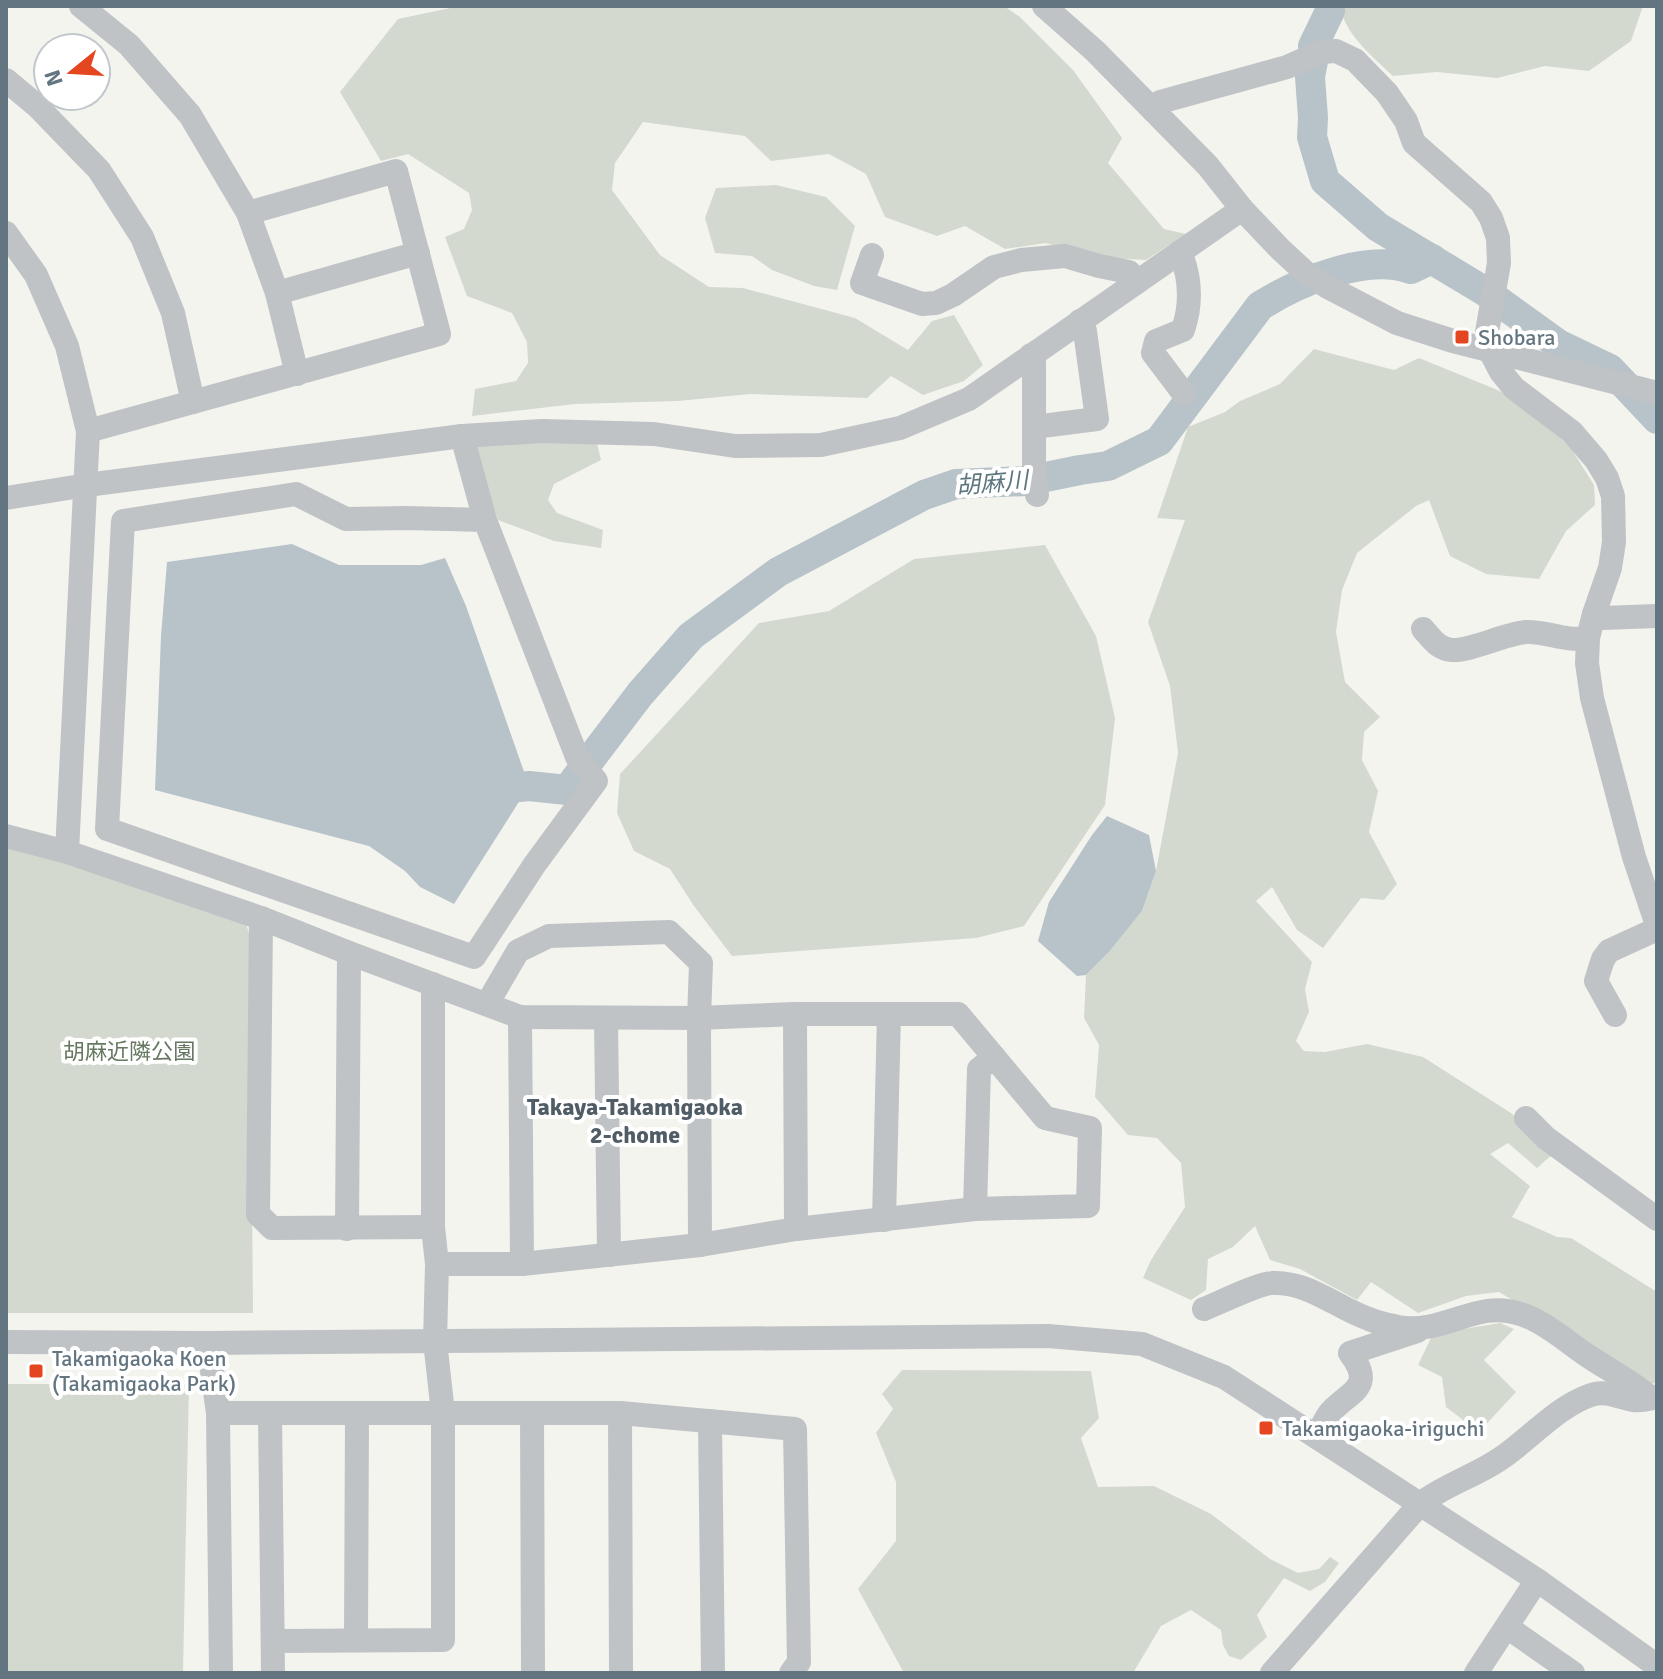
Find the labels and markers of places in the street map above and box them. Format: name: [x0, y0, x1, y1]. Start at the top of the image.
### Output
place label: Shobara: [1478, 324, 1556, 351]
marker: Shobara: [1453, 328, 1471, 346]
place label: Takamigaoka Koen (Takamigaoka Park): [52, 1345, 236, 1397]
marker: Takamigaoka Koen (Takamigaoka Park): [27, 1362, 45, 1380]
place label: Takamigaoka-iriguchi: [1282, 1415, 1484, 1442]
marker: Takamigaoka-iriguchi: [1257, 1419, 1275, 1437]

